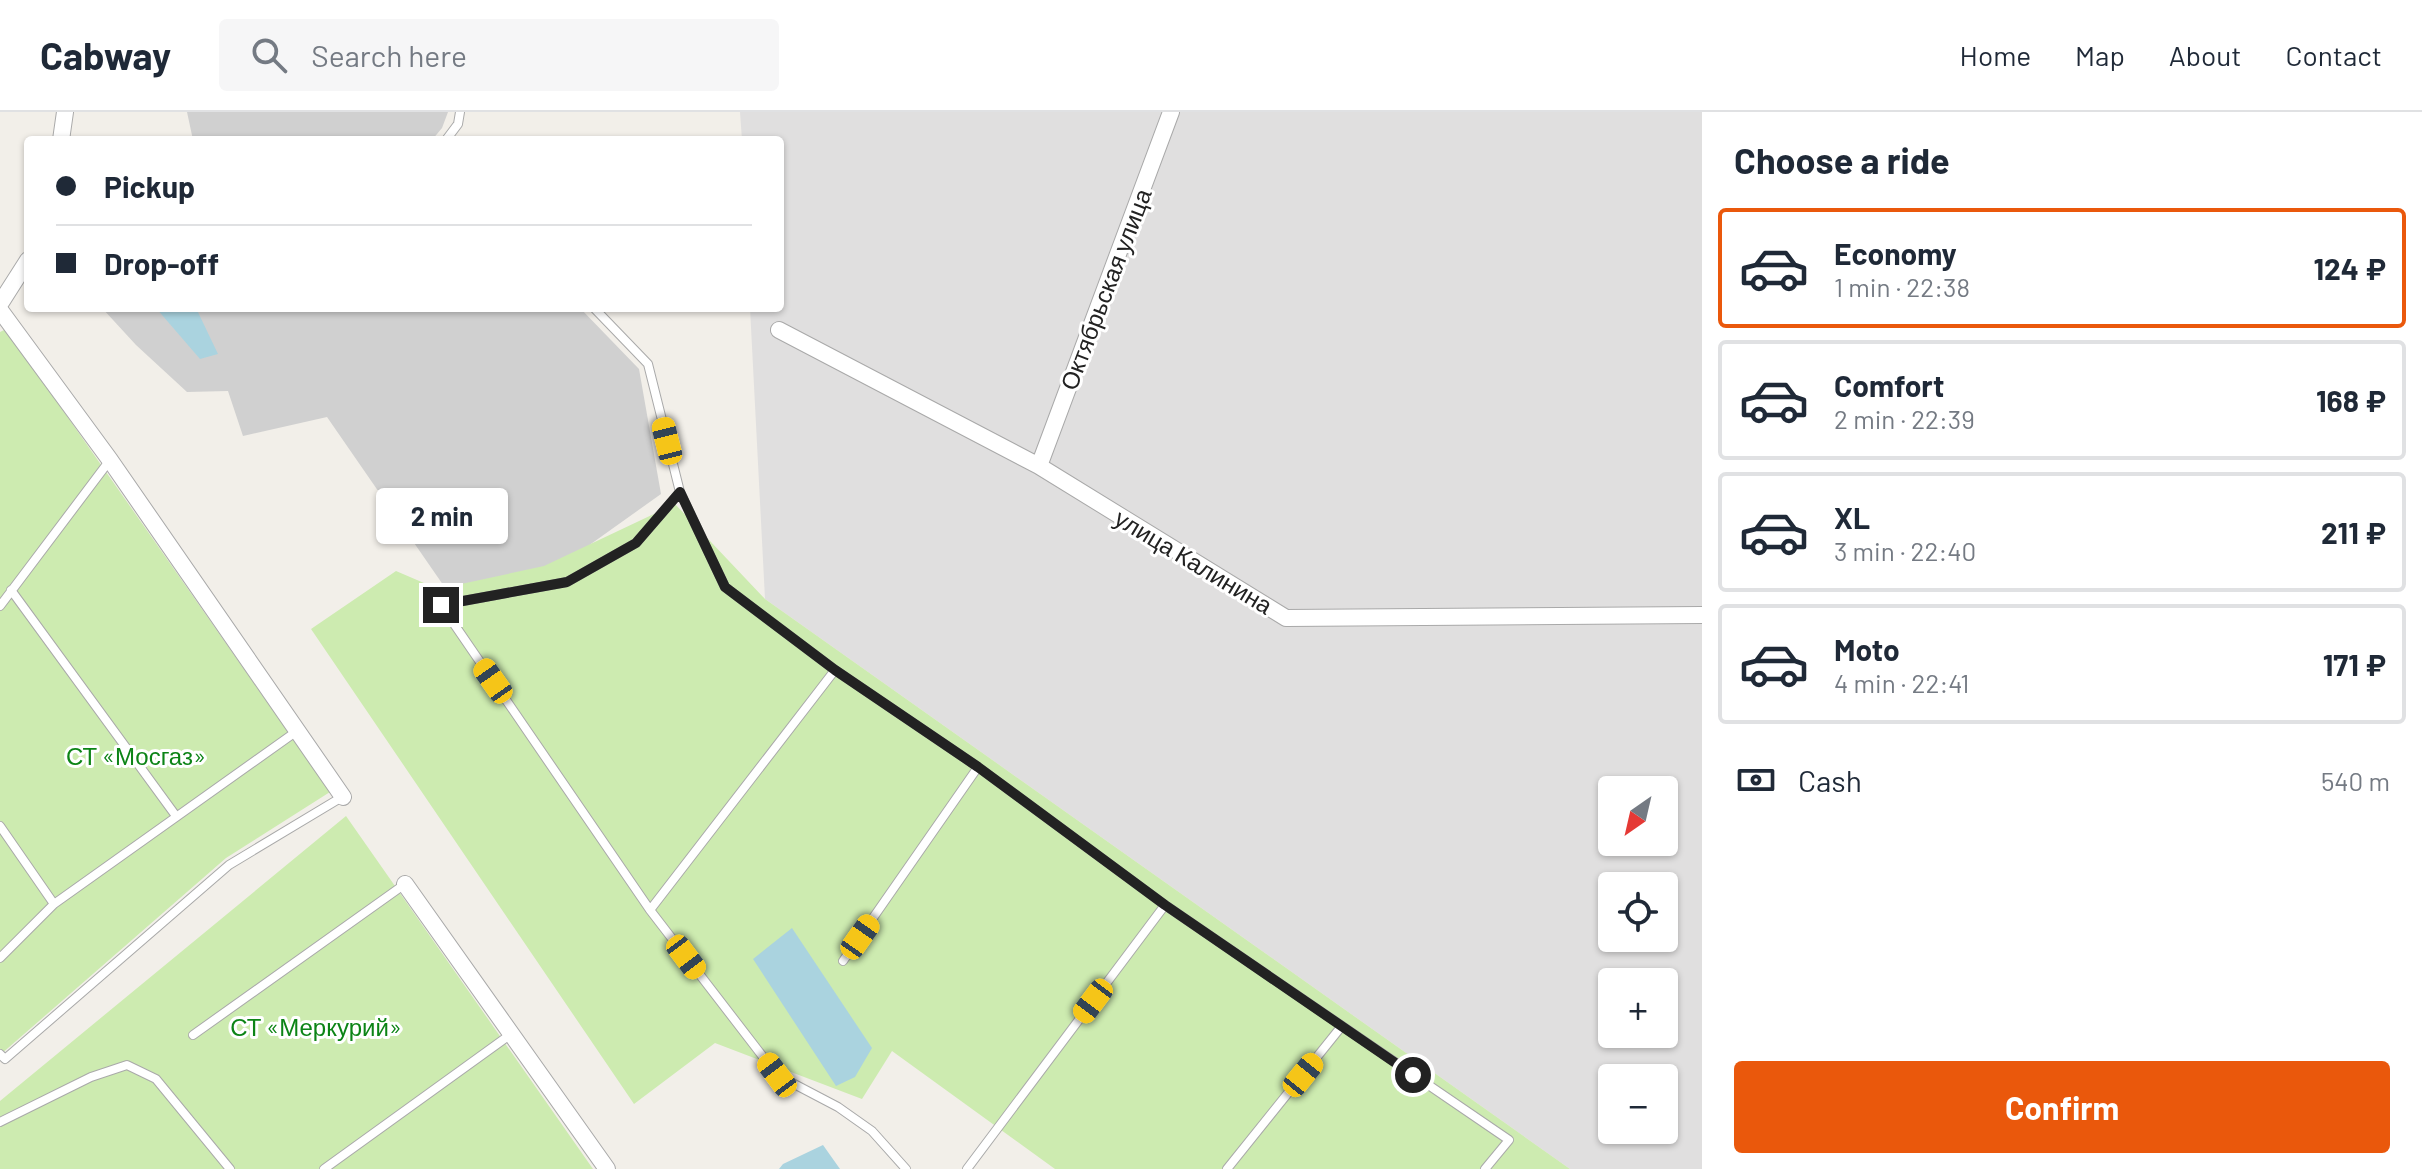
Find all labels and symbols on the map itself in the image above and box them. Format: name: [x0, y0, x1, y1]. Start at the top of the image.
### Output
street label: Октябрьская улица: [1053, 184, 1157, 394]
car: [650, 415, 684, 467]
callout: 2 min: [375, 489, 507, 545]
street label: улица Калинина: [1110, 503, 1279, 620]
route end: [423, 587, 459, 623]
car: [469, 654, 517, 708]
park label: СТ «Мосгаз»: [66, 741, 206, 770]
north arrow: [1598, 776, 1678, 856]
car: [836, 910, 884, 964]
car: [662, 931, 710, 983]
car: [1069, 975, 1117, 1027]
park label: СТ «Меркурий»: [230, 1012, 402, 1041]
car: [753, 1049, 801, 1101]
car: [1279, 1049, 1327, 1101]
route start: [1395, 1057, 1431, 1093]

